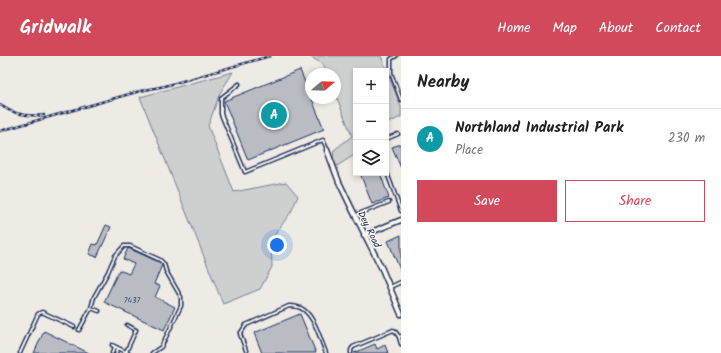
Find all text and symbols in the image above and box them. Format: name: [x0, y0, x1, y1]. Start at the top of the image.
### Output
text: Gridwalk: [20, 13, 91, 43]
text: Home: [497, 17, 531, 39]
text: Map: [553, 17, 577, 39]
text: About: [599, 17, 633, 39]
text: Contact: [655, 17, 701, 39]
north arrow: [305, 68, 341, 104]
map controls: [353, 68, 389, 176]
button: +: [353, 68, 389, 104]
text: Nearby: [417, 69, 469, 96]
pin: A: [261, 100, 287, 130]
button: −: [353, 104, 389, 140]
text: Northland Industrial Park: [455, 116, 623, 140]
text: A: [426, 128, 434, 149]
text: 230 m: [668, 128, 705, 149]
button: layers: [353, 140, 389, 176]
text: Place: [455, 140, 483, 161]
button: Save: [417, 180, 557, 222]
button: Share: [565, 180, 705, 222]
street label: Dey Road: [353, 208, 385, 252]
your location: [267, 235, 287, 255]
house number: 7437: [124, 294, 140, 307]

